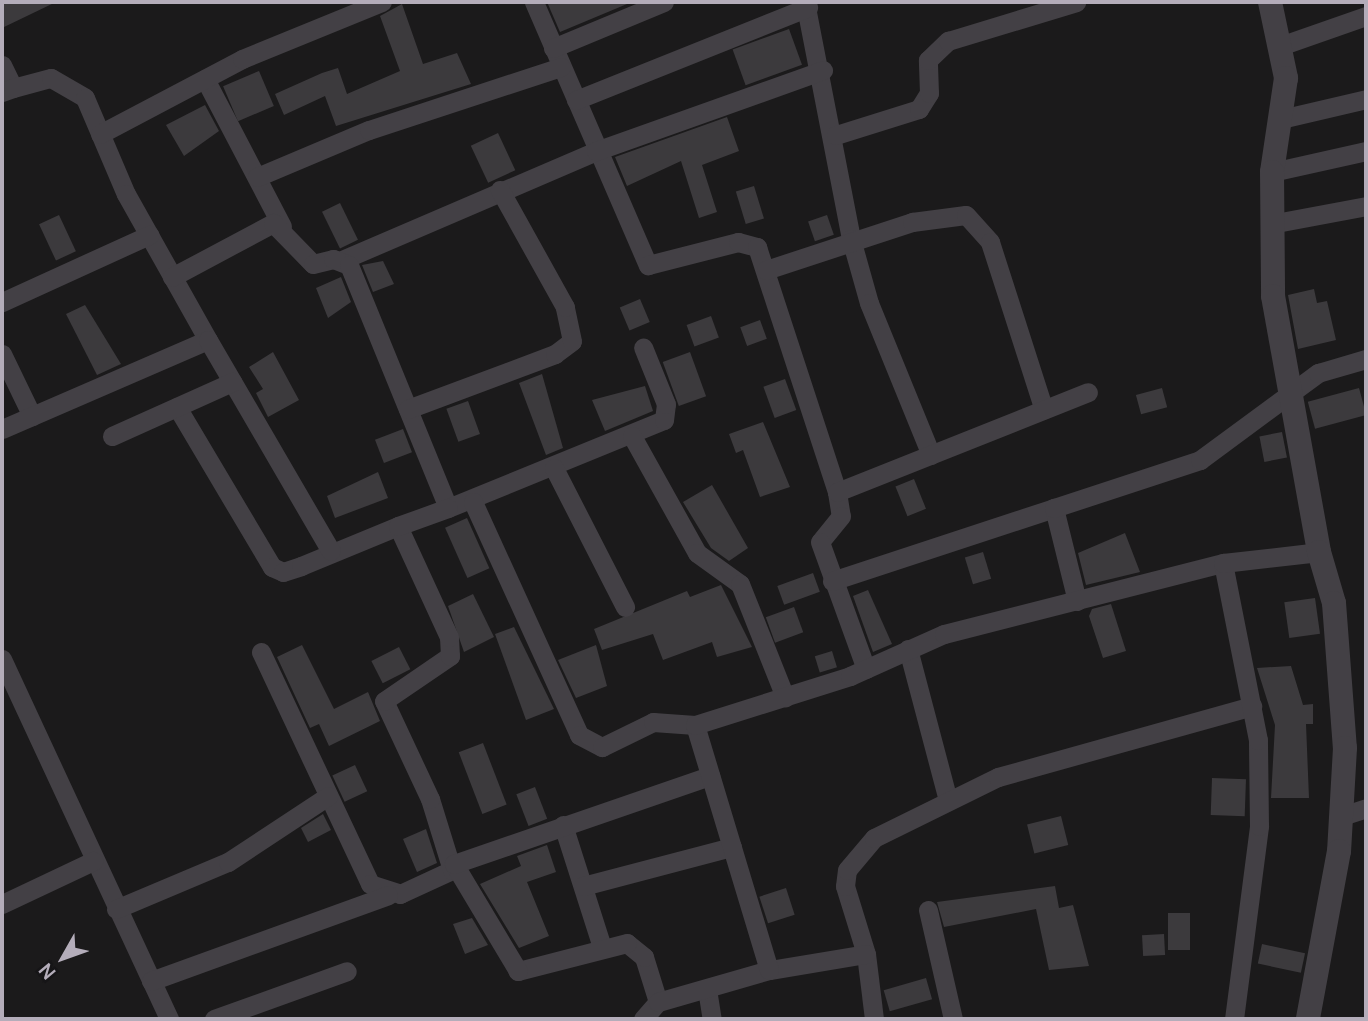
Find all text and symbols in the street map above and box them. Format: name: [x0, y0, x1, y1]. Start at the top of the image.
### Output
north arrow: [28, 923, 98, 993]
text: N: [33, 958, 61, 985]

